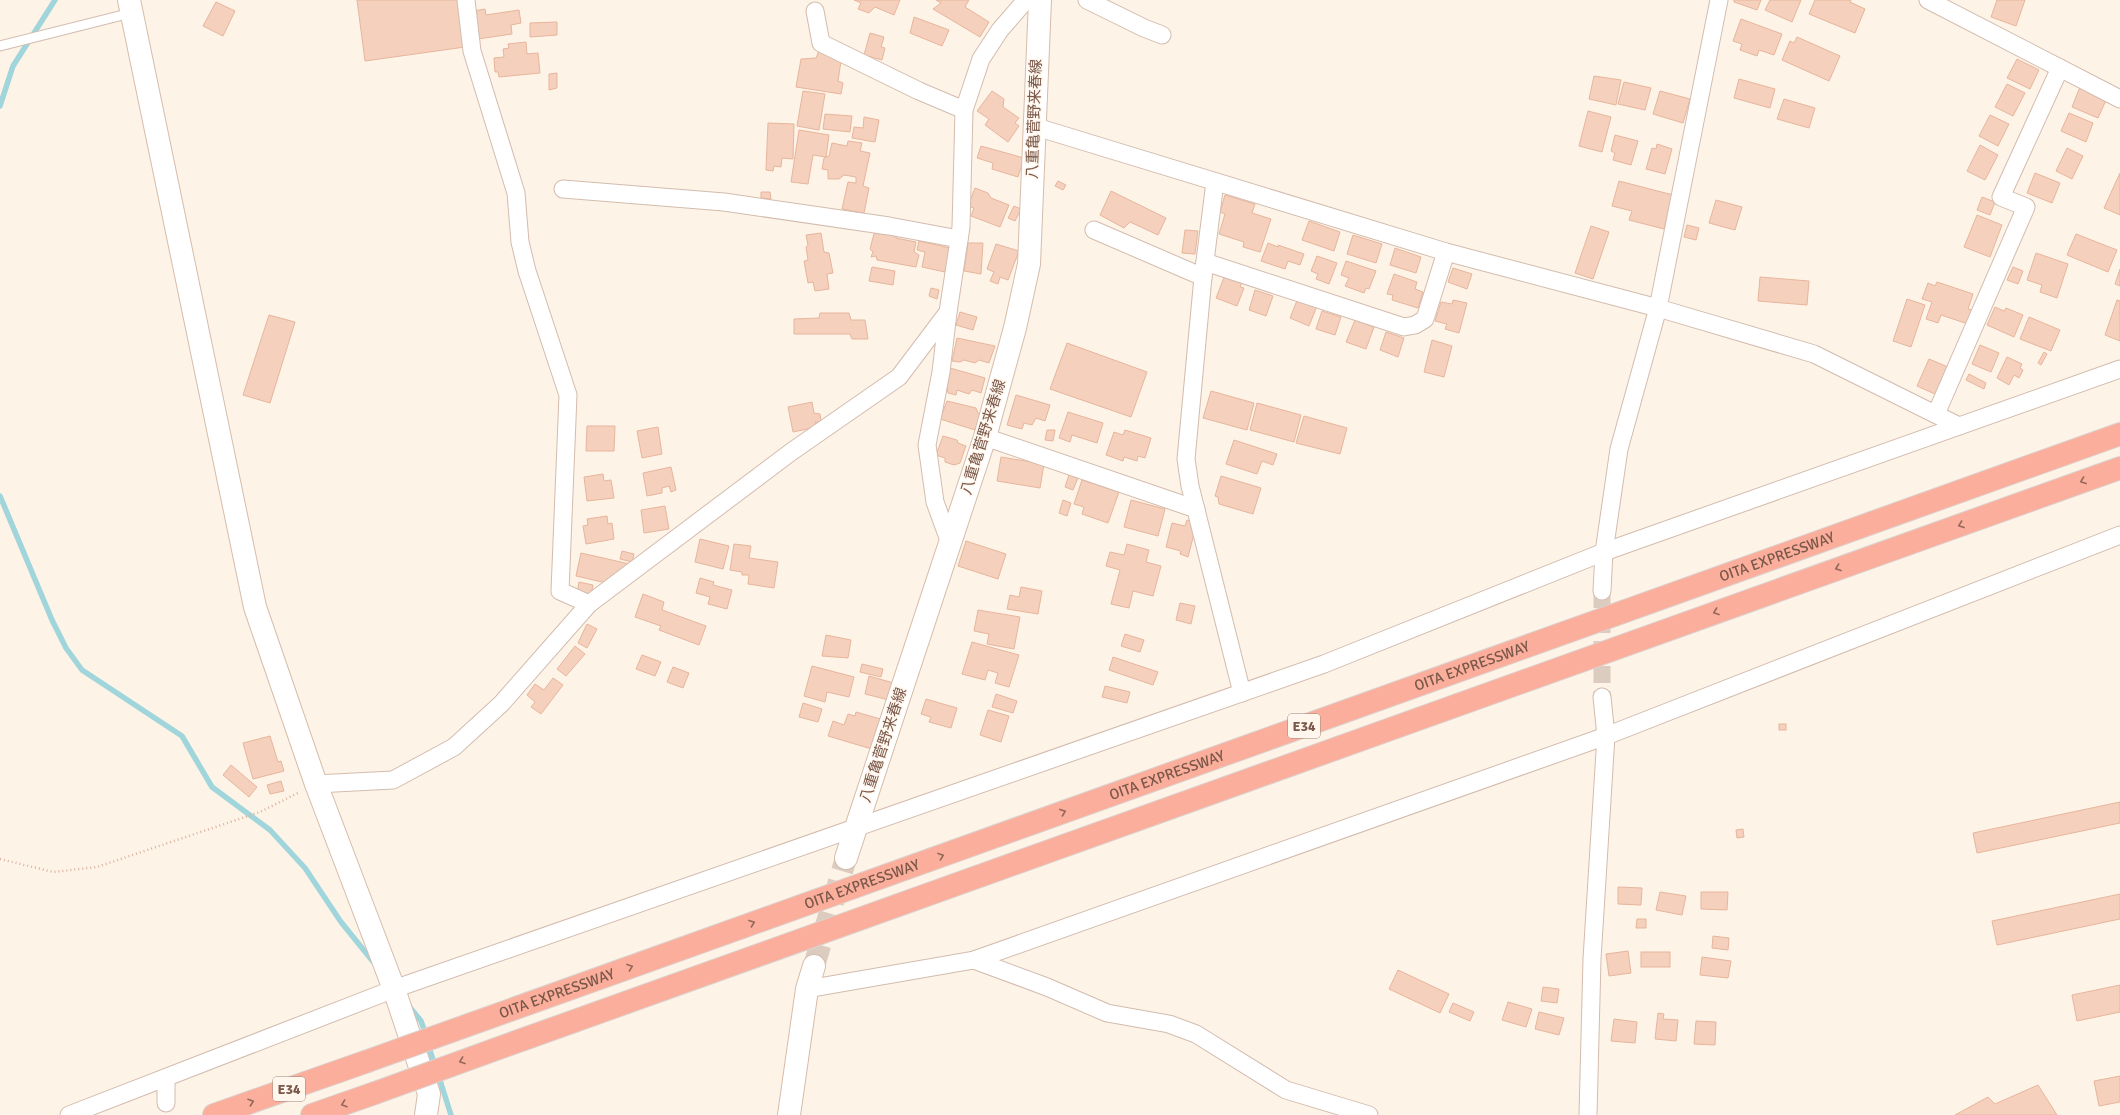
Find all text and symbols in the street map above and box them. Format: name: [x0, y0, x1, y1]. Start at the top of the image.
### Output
street label: 八重亀菅野来春線: [1023, 59, 1045, 179]
street label: 八重亀菅野来春線: [957, 377, 1009, 497]
one-way arrow: [2080, 476, 2087, 485]
one-way arrow: [1957, 520, 1964, 528]
street label: OITA EXPRESSWAY: [1717, 528, 1837, 586]
one-way arrow: [1835, 564, 1842, 572]
one-way arrow: [1713, 608, 1720, 616]
street label: OITA EXPRESSWAY: [1412, 637, 1532, 695]
street label: 八重亀菅野来春線: [856, 685, 910, 805]
road number: E34: [1288, 714, 1320, 738]
street label: OITA EXPRESSWAY: [1107, 746, 1227, 804]
one-way arrow: [1060, 809, 1067, 817]
one-way arrow: [937, 852, 944, 861]
street label: OITA EXPRESSWAY: [802, 855, 922, 913]
one-way arrow: [749, 920, 756, 928]
one-way arrow: [626, 963, 633, 972]
street label: OITA EXPRESSWAY: [497, 964, 617, 1022]
one-way arrow: [459, 1057, 466, 1065]
road number: E34: [273, 1077, 305, 1101]
one-way arrow: [247, 1098, 254, 1107]
one-way arrow: [340, 1099, 347, 1108]

